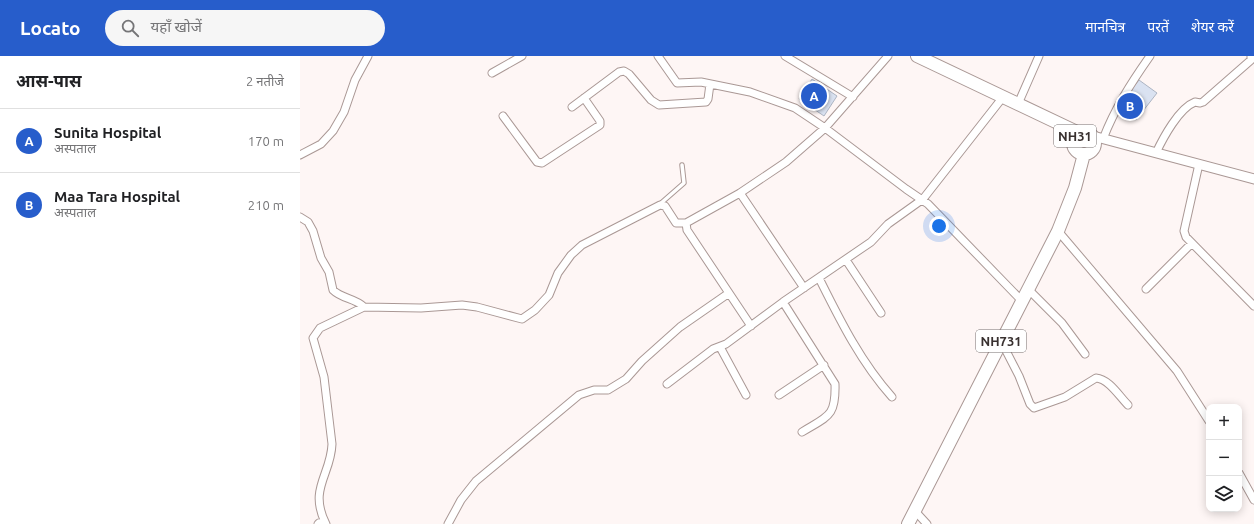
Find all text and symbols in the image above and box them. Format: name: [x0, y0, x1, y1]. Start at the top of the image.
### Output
search box: [105, 10, 385, 46]
text: Locato: [20, 17, 81, 39]
icon: search: [119, 17, 141, 39]
text: यहाँ खोजें: [151, 18, 202, 35]
text: मानचित्र: [1085, 19, 1125, 35]
text: परतें: [1147, 19, 1169, 35]
text: शेयर करें: [1191, 19, 1234, 35]
text: आस-पास: [16, 71, 82, 90]
text: 2 नतीजे: [246, 74, 284, 88]
pin: A: [801, 81, 827, 111]
pin: B: [1117, 91, 1143, 121]
text: Sunita Hospital: [54, 124, 161, 141]
road number: NH31: [1054, 125, 1096, 147]
text: A: [24, 134, 34, 148]
text: 170 m: [248, 134, 284, 148]
text: अस्पताल: [54, 141, 96, 155]
text: Maa Tara Hospital: [54, 188, 180, 205]
text: B: [25, 198, 33, 212]
text: 210 m: [248, 198, 284, 212]
text: अस्पताल: [54, 205, 96, 219]
your location: [929, 216, 949, 236]
road number: NH731: [976, 330, 1026, 352]
map controls: [1206, 404, 1242, 512]
button: +: [1206, 404, 1242, 440]
button: −: [1206, 440, 1242, 476]
button: layers: [1206, 476, 1242, 512]

